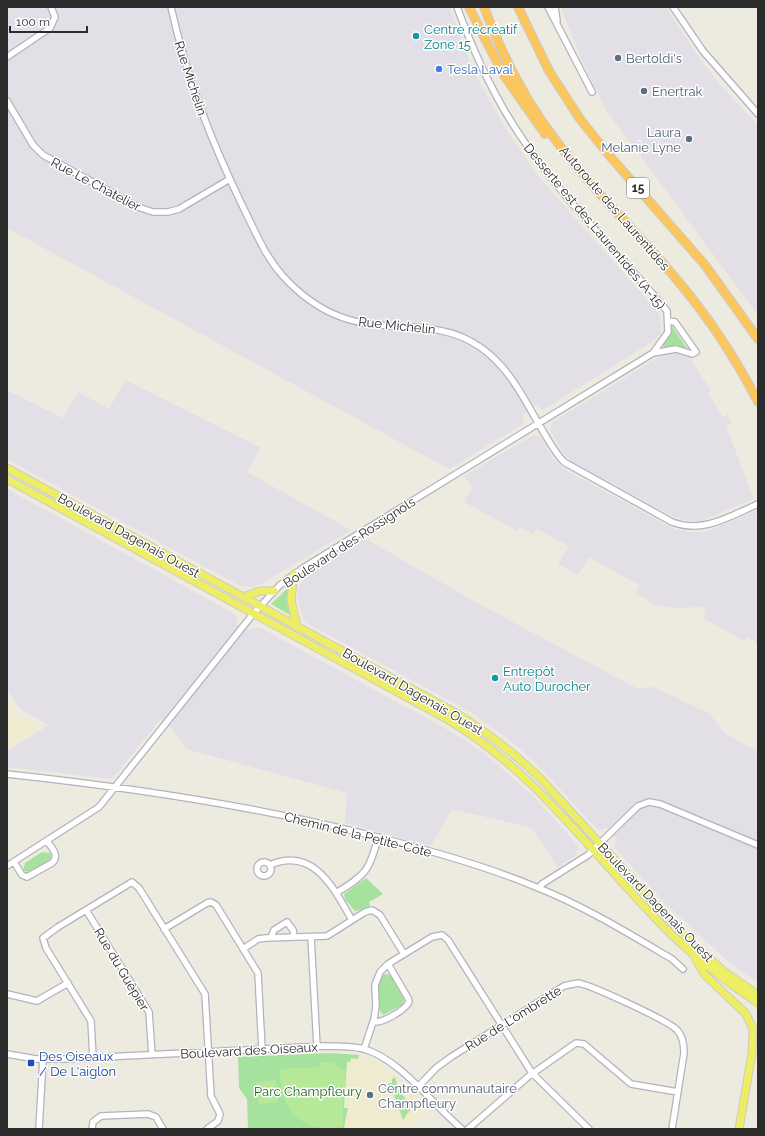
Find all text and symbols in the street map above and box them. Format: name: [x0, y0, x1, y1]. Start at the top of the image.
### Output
scale bar: [10, 8, 87, 34]
text: 100 m: [16, 15, 50, 29]
place label: Centre récréatif Zone 15: [424, 22, 518, 52]
marker: Centre récréatif Zone 15: [411, 31, 421, 41]
street label: Rue Michelin: [171, 39, 210, 117]
place label: Bertoldi's: [626, 51, 682, 66]
marker: Bertoldi's: [613, 53, 623, 63]
place label: Tesla Laval: [447, 62, 514, 77]
marker: Tesla Laval: [434, 64, 444, 74]
place label: Enertrak: [652, 84, 703, 99]
marker: Enertrak: [639, 86, 649, 96]
place label: Laura Melanie Lyne: [601, 125, 681, 155]
marker: Laura Melanie Lyne: [684, 134, 694, 144]
street label: Desserte est des Laurentides (A-15): [521, 140, 668, 312]
street label: Autoroute des Laurentides: [557, 143, 673, 274]
street label: Rue Le Chatelier: [48, 154, 144, 215]
road number: 15: [627, 178, 649, 198]
street label: Rue Michelin: [358, 314, 436, 337]
street label: Boulevard Dagenais Ouest: [55, 490, 203, 581]
street label: Boulevard des Rossignols: [280, 494, 418, 591]
street label: Boulevard Dagenais Ouest: [340, 645, 486, 738]
place label: Entrepôt Auto Durocher: [503, 664, 591, 694]
marker: Entrepôt Auto Durocher: [490, 673, 500, 683]
street label: Chemin de la Petite-Côte: [283, 809, 433, 860]
street label: Boulevard Dagenais Ouest: [595, 840, 717, 965]
street label: Rue du Guêpier: [91, 925, 152, 1014]
street label: Rue de L'ombrette: [462, 983, 564, 1054]
street label: Boulevard des Oiseaux: [180, 1039, 319, 1062]
place label: Des Oiseaux / De L'aiglon: [39, 1049, 116, 1079]
marker: Des Oiseaux / De L'aiglon: [26, 1058, 36, 1068]
place label: Centre communautaire Champfleury: [378, 1081, 517, 1111]
park label: Parc Champfleury: [254, 1084, 362, 1099]
marker: Centre communautaire Champfleury: [365, 1090, 375, 1100]

